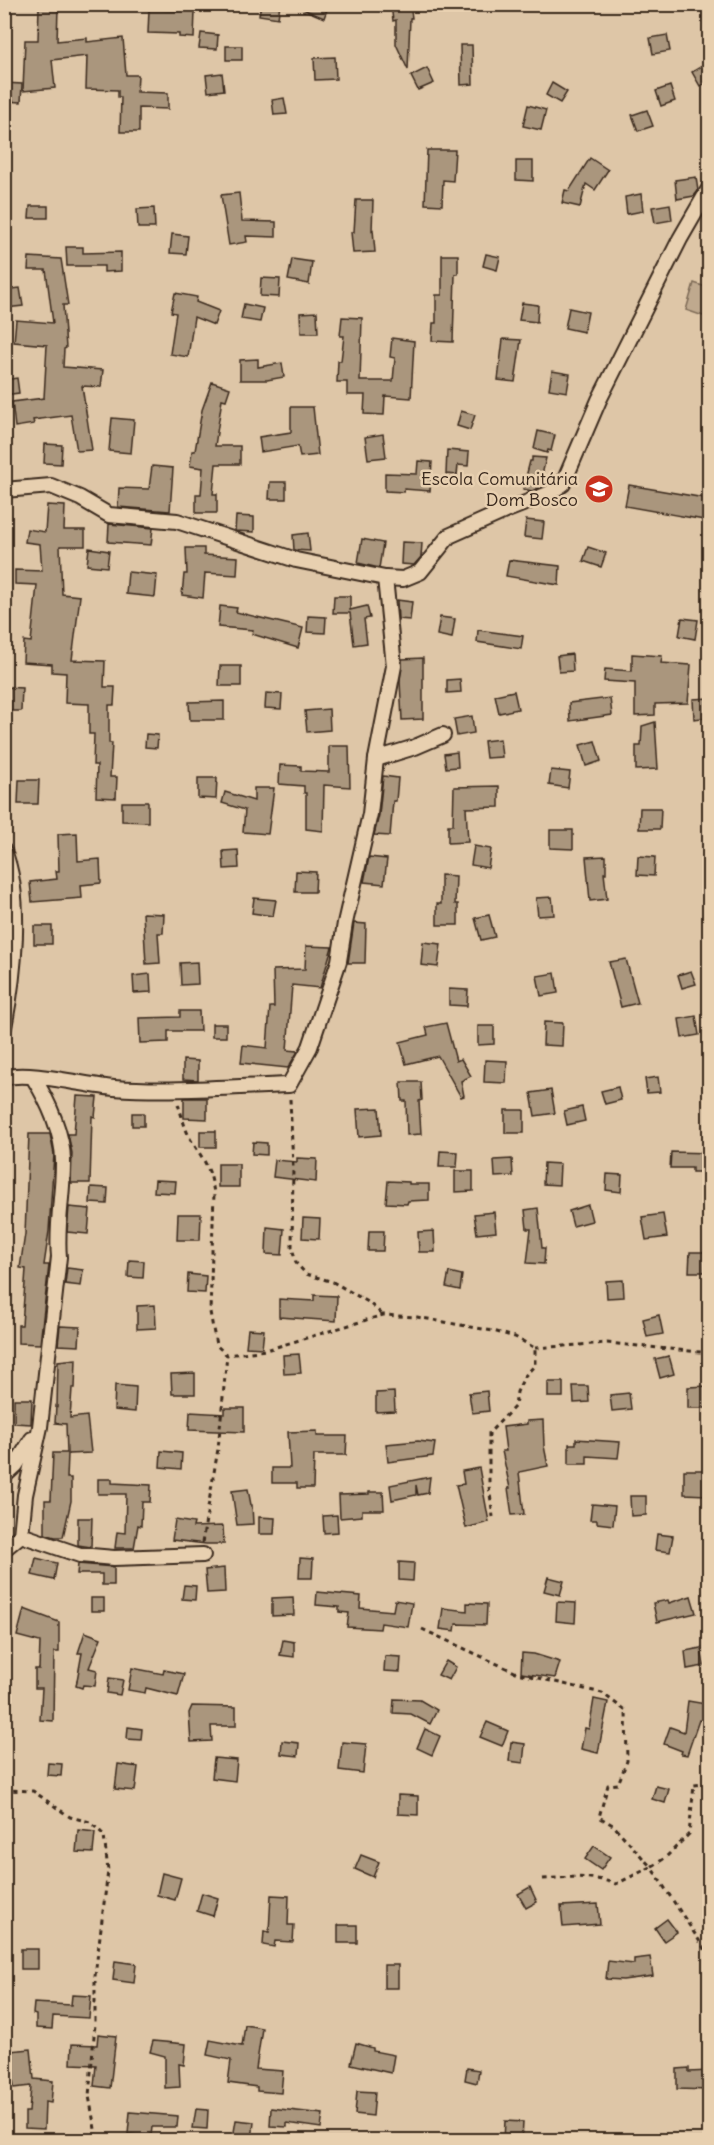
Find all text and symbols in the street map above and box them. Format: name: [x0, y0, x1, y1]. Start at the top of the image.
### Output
place label: Escola Comunitária Dom Bosco: [421, 467, 578, 511]
school or university icon: Escola Comunitária Dom Bosco: [583, 473, 615, 505]

